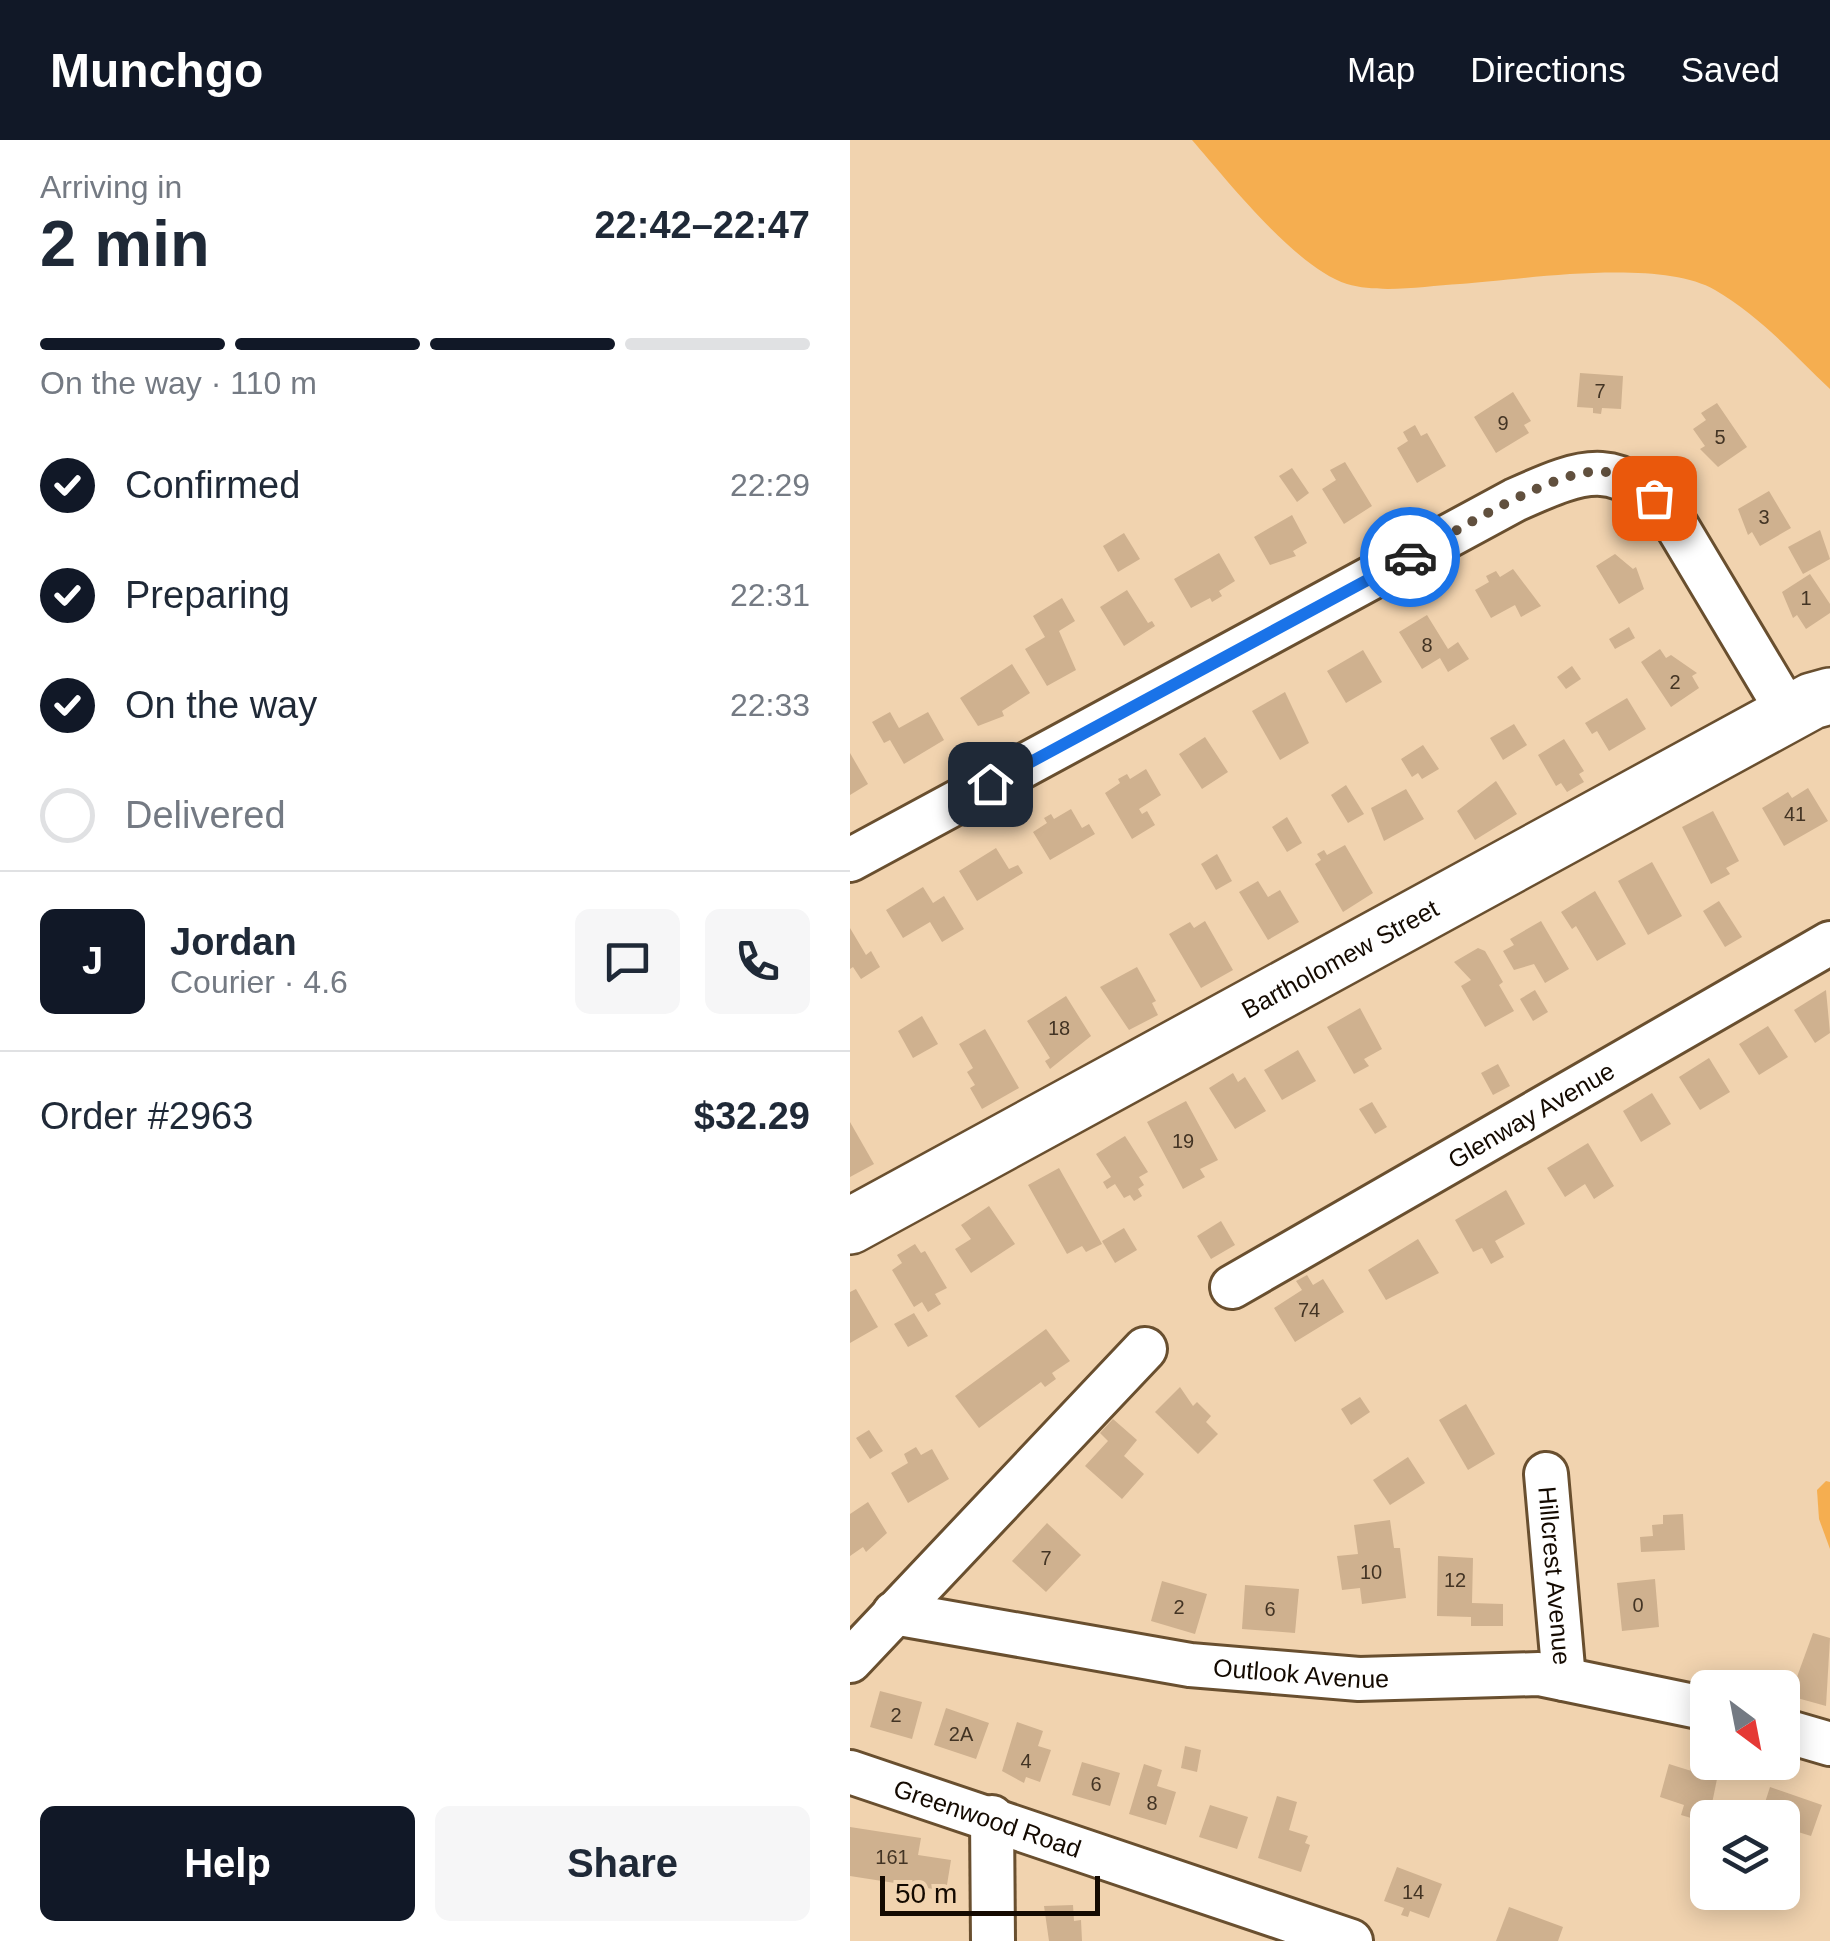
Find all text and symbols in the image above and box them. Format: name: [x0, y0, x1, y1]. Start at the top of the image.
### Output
text: Munchgo: [50, 44, 263, 97]
text: Map: [1347, 50, 1415, 89]
text: Directions: [1470, 50, 1626, 89]
text: Saved: [1681, 50, 1780, 89]
text: Arriving in: [40, 169, 182, 205]
text: 22:42–22:47: [594, 204, 810, 246]
text: 2 min: [40, 207, 210, 280]
text: On the way · 110 m: [40, 365, 317, 401]
house number: 7: [1594, 380, 1606, 402]
house number: 9: [1497, 412, 1509, 434]
house number: 5: [1714, 426, 1726, 448]
pin: [1612, 456, 1697, 541]
icon: check: [40, 458, 95, 513]
text: Confirmed: [125, 464, 300, 506]
text: 22:29: [730, 467, 810, 503]
icon: bag: [1627, 471, 1682, 526]
house number: 3: [1758, 506, 1770, 528]
courier: [1360, 507, 1460, 607]
icon: car: [1383, 530, 1438, 585]
icon: check: [40, 568, 95, 623]
text: Preparing: [125, 574, 290, 616]
text: 22:31: [730, 577, 810, 613]
house number: 1: [1800, 587, 1812, 609]
house number: 8: [1421, 634, 1433, 656]
house number: 2: [1669, 671, 1681, 693]
icon: check: [40, 678, 95, 733]
text: On the way: [125, 684, 317, 726]
text: 22:33: [730, 687, 810, 723]
pin: [948, 742, 1033, 827]
icon: home: [963, 757, 1018, 812]
text: Delivered: [125, 794, 286, 836]
house number: 41: [1784, 803, 1806, 825]
street label: Bartholomew Street: [1237, 894, 1443, 1024]
button: chat: [575, 909, 680, 1014]
button: phone: [705, 909, 810, 1014]
text: Jordan: [170, 921, 297, 963]
text: J: [82, 940, 103, 982]
text: Courier · 4.6: [170, 964, 348, 1000]
house number: 18: [1048, 1017, 1070, 1039]
street label: Glenway Avenue: [1443, 1056, 1619, 1174]
text: Order #2963: [40, 1095, 253, 1137]
text: $32.29: [694, 1095, 810, 1137]
house number: 19: [1172, 1130, 1194, 1152]
house number: 74: [1298, 1299, 1320, 1321]
street label: Hillcrest Avenue: [1533, 1485, 1577, 1666]
house number: 7: [1040, 1547, 1052, 1569]
house number: 10: [1360, 1561, 1382, 1583]
house number: 12: [1444, 1569, 1466, 1591]
house number: 0: [1632, 1594, 1644, 1616]
house number: 2: [1173, 1596, 1185, 1618]
house number: 6: [1264, 1598, 1276, 1620]
street label: Outlook Avenue: [1212, 1653, 1389, 1693]
north arrow: [1690, 1670, 1800, 1780]
map controls: [1690, 1670, 1800, 1910]
house number: 2: [890, 1704, 902, 1726]
house number: 2A: [949, 1723, 974, 1745]
house number: 4: [1020, 1750, 1032, 1772]
house number: 6: [1090, 1773, 1102, 1795]
street label: Greenwood Road: [890, 1774, 1085, 1863]
house number: 8: [1146, 1792, 1158, 1814]
button: layers: [1690, 1800, 1800, 1910]
button: Help: [40, 1806, 415, 1921]
button: Share: [435, 1806, 810, 1921]
house number: 161: [875, 1846, 909, 1868]
scale bar: [880, 1871, 1100, 1916]
text: 50 m: [895, 1878, 957, 1909]
house number: 14: [1402, 1881, 1424, 1903]

